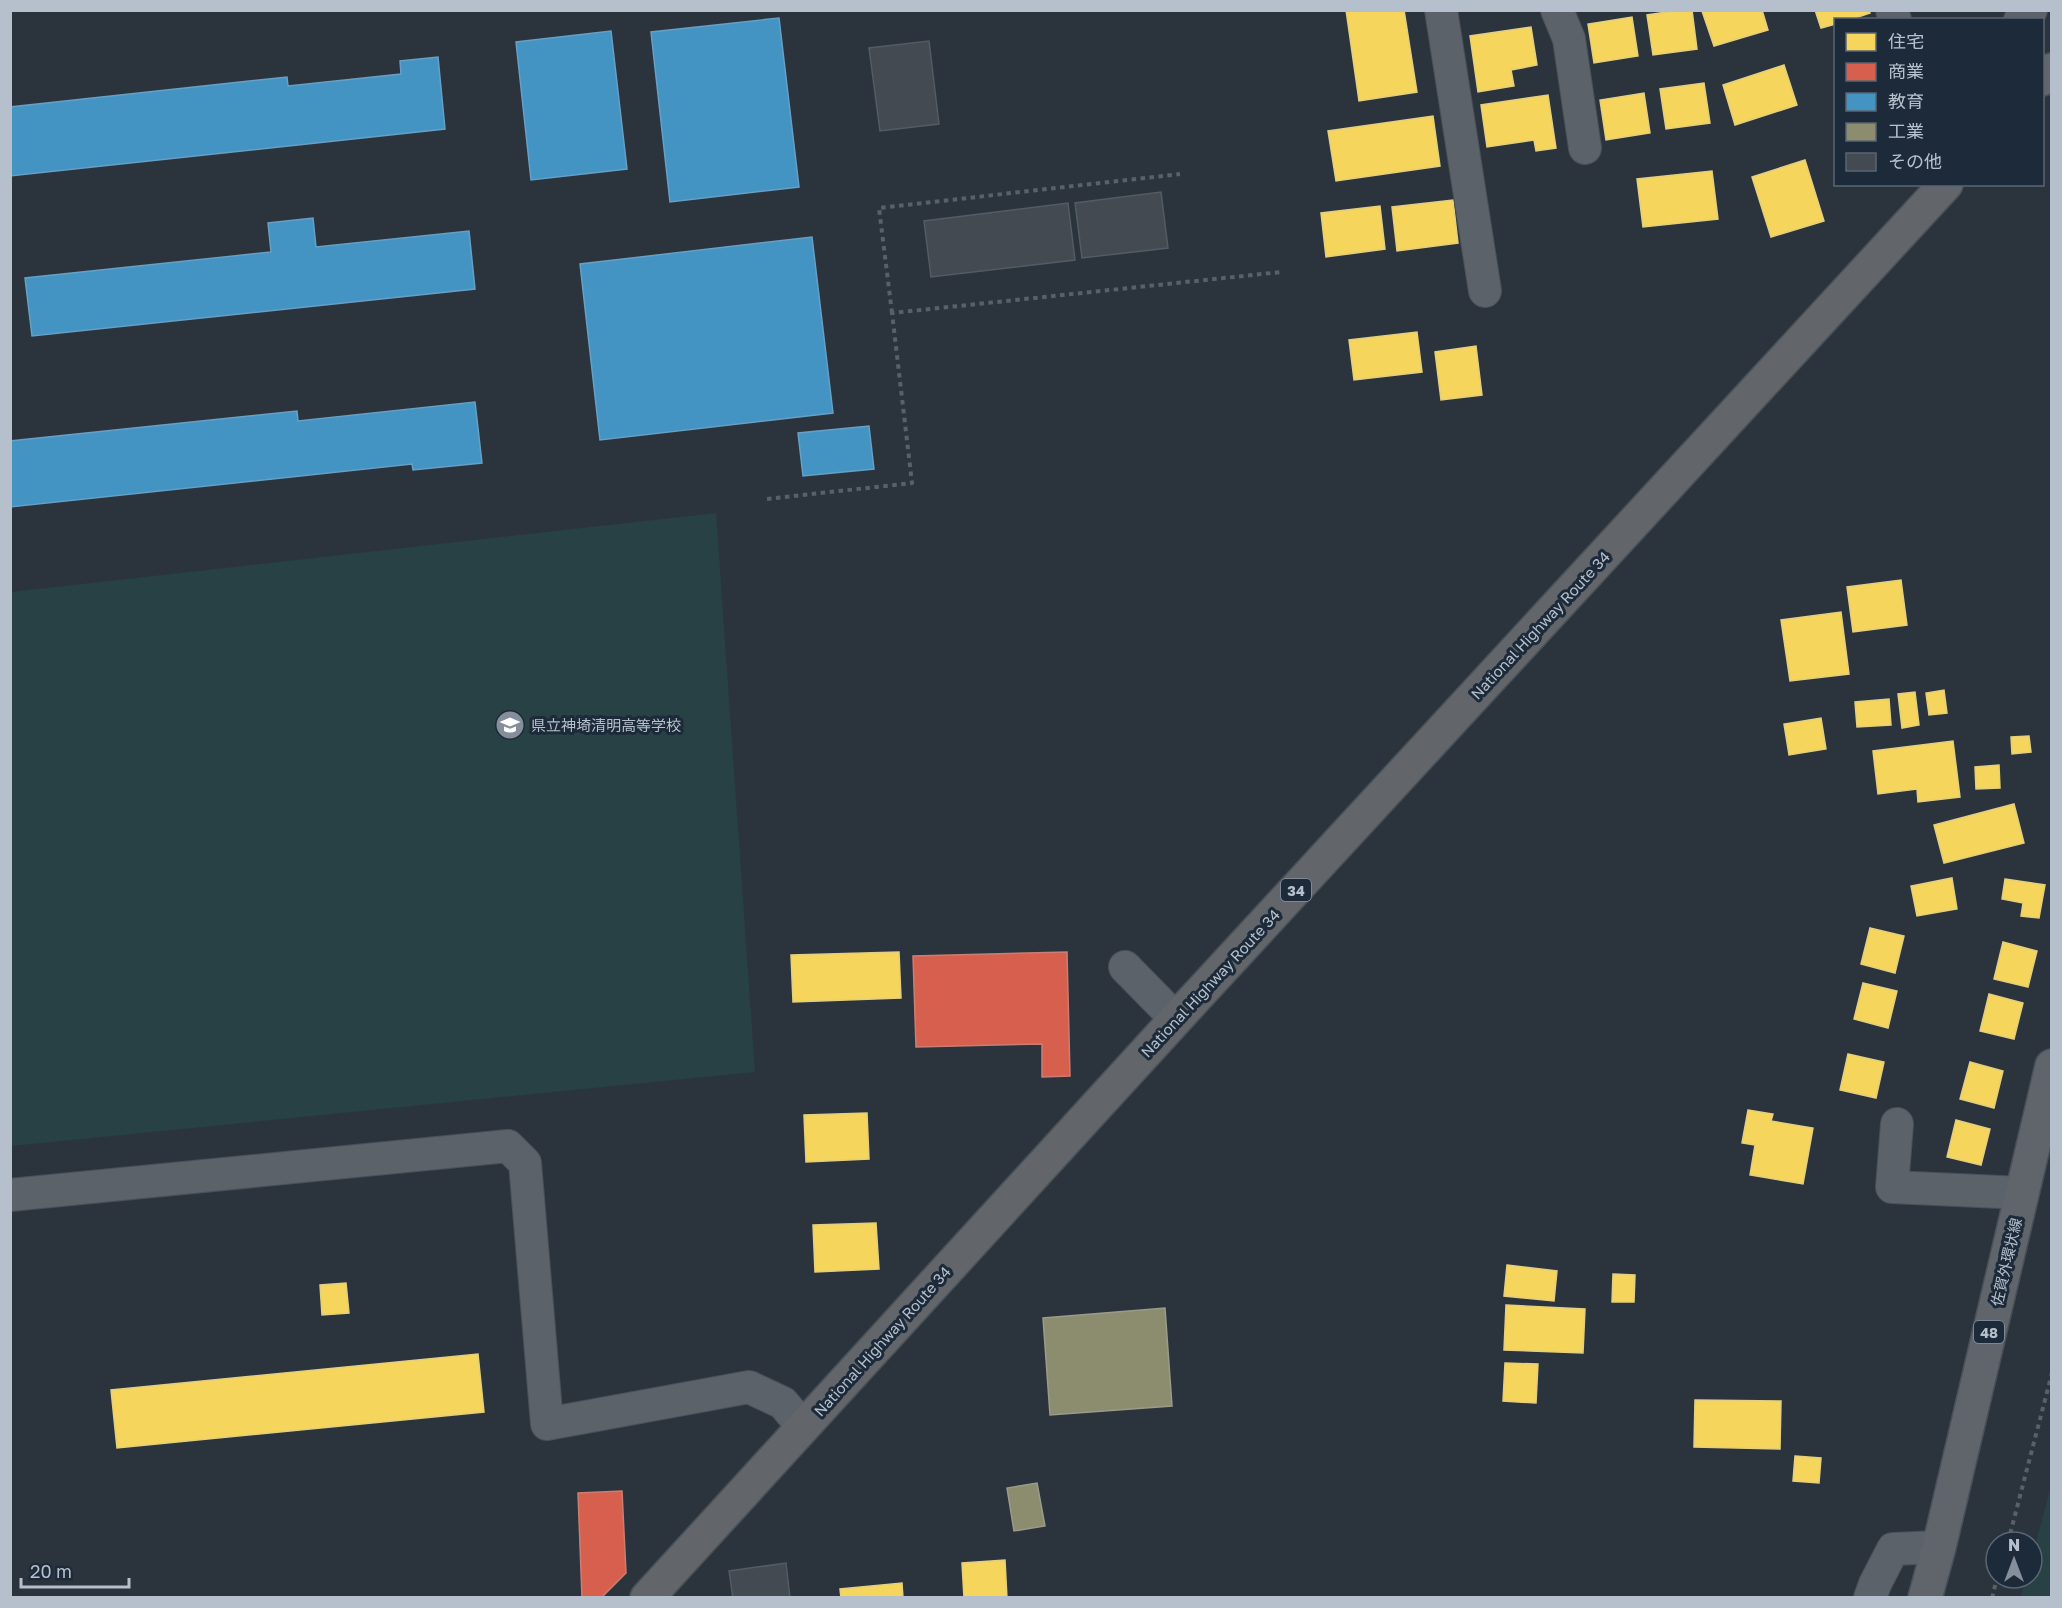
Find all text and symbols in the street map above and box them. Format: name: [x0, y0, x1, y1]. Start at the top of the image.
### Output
legend: [1834, 18, 2044, 186]
text: 住宅: [1888, 30, 1924, 52]
text: 商業: [1888, 60, 1924, 82]
text: 教育: [1888, 90, 1924, 112]
text: 工業: [1888, 120, 1924, 142]
text: その他: [1888, 150, 1942, 172]
street label: National Highway Route 34: [1467, 547, 1613, 703]
school or university icon: 県立神埼清明高等学校: [494, 709, 526, 741]
place label: 県立神埼清明高等学校: [531, 716, 681, 734]
road number: 34: [1281, 879, 1311, 901]
street label: National Highway Route 34: [1137, 905, 1283, 1061]
street label: 佐賀外環状線: [1987, 1216, 2025, 1308]
street label: National Highway Route 34: [810, 1262, 954, 1420]
road number: 48: [1974, 1321, 2004, 1343]
north arrow: [1984, 1530, 2044, 1590]
text: N: [2008, 1535, 2020, 1555]
scale bar: [21, 1551, 129, 1589]
text: 20 m: [30, 1560, 72, 1582]

